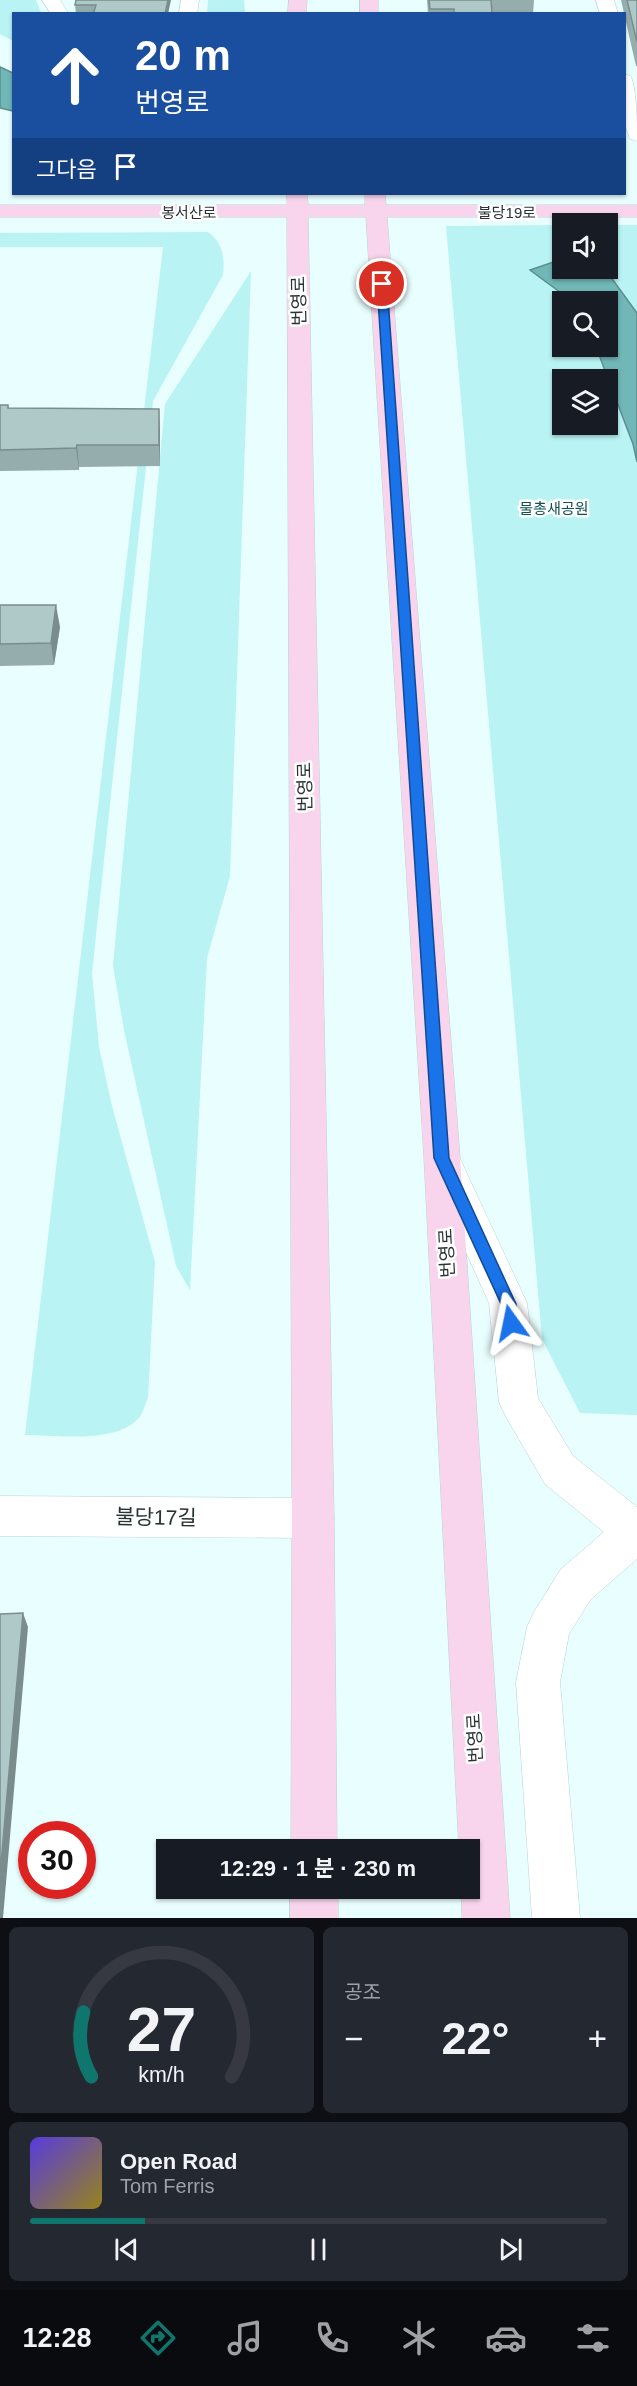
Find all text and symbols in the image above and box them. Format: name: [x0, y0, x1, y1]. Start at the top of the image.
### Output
text: 20 m: [135, 32, 231, 79]
icon: ahead: [36, 36, 114, 114]
text: 번영로: [135, 88, 210, 118]
icon: arrive: [109, 150, 142, 183]
text: 그다음: [36, 157, 97, 182]
street label: 봉서산로: [161, 204, 217, 221]
street label: 불당19로: [478, 204, 536, 221]
map controls: [552, 213, 618, 435]
button: sound: [552, 213, 618, 279]
pin: [356, 258, 407, 309]
icon: arrive: [365, 267, 398, 300]
street label: 번영로: [289, 276, 309, 326]
button: search: [552, 291, 618, 357]
button: layers: [552, 369, 618, 435]
park label: 물총새공원: [519, 500, 589, 517]
street label: 번영로: [295, 762, 315, 812]
street label: 번영로: [436, 1228, 458, 1278]
position arrow: [479, 1291, 543, 1355]
street label: 불당17길: [115, 1505, 197, 1529]
street label: 번영로: [464, 1713, 486, 1763]
speed limit sign: 30: [18, 1821, 96, 1899]
text: 12:29 · 1 분 · 230 m: [220, 1856, 416, 1881]
text: 공조: [344, 1981, 381, 2003]
text: 27: [127, 1995, 196, 2064]
text: 22°: [441, 2013, 510, 2064]
text: −: [344, 2020, 363, 2057]
text: +: [588, 2020, 607, 2057]
text: km/h: [138, 2063, 185, 2087]
text: Open Road: [120, 2149, 237, 2174]
text: Tom Ferris: [120, 2175, 214, 2197]
icon: previous: [110, 2233, 143, 2266]
icon: pause: [302, 2233, 335, 2266]
icon: next: [494, 2233, 527, 2266]
icon: directions: [137, 2317, 179, 2359]
icon: music: [224, 2317, 266, 2359]
icon: phone: [311, 2317, 353, 2359]
icon: climate: [398, 2317, 440, 2359]
icon: car: [485, 2317, 527, 2359]
icon: filters: [572, 2317, 614, 2359]
text: 12:28: [23, 2323, 92, 2353]

